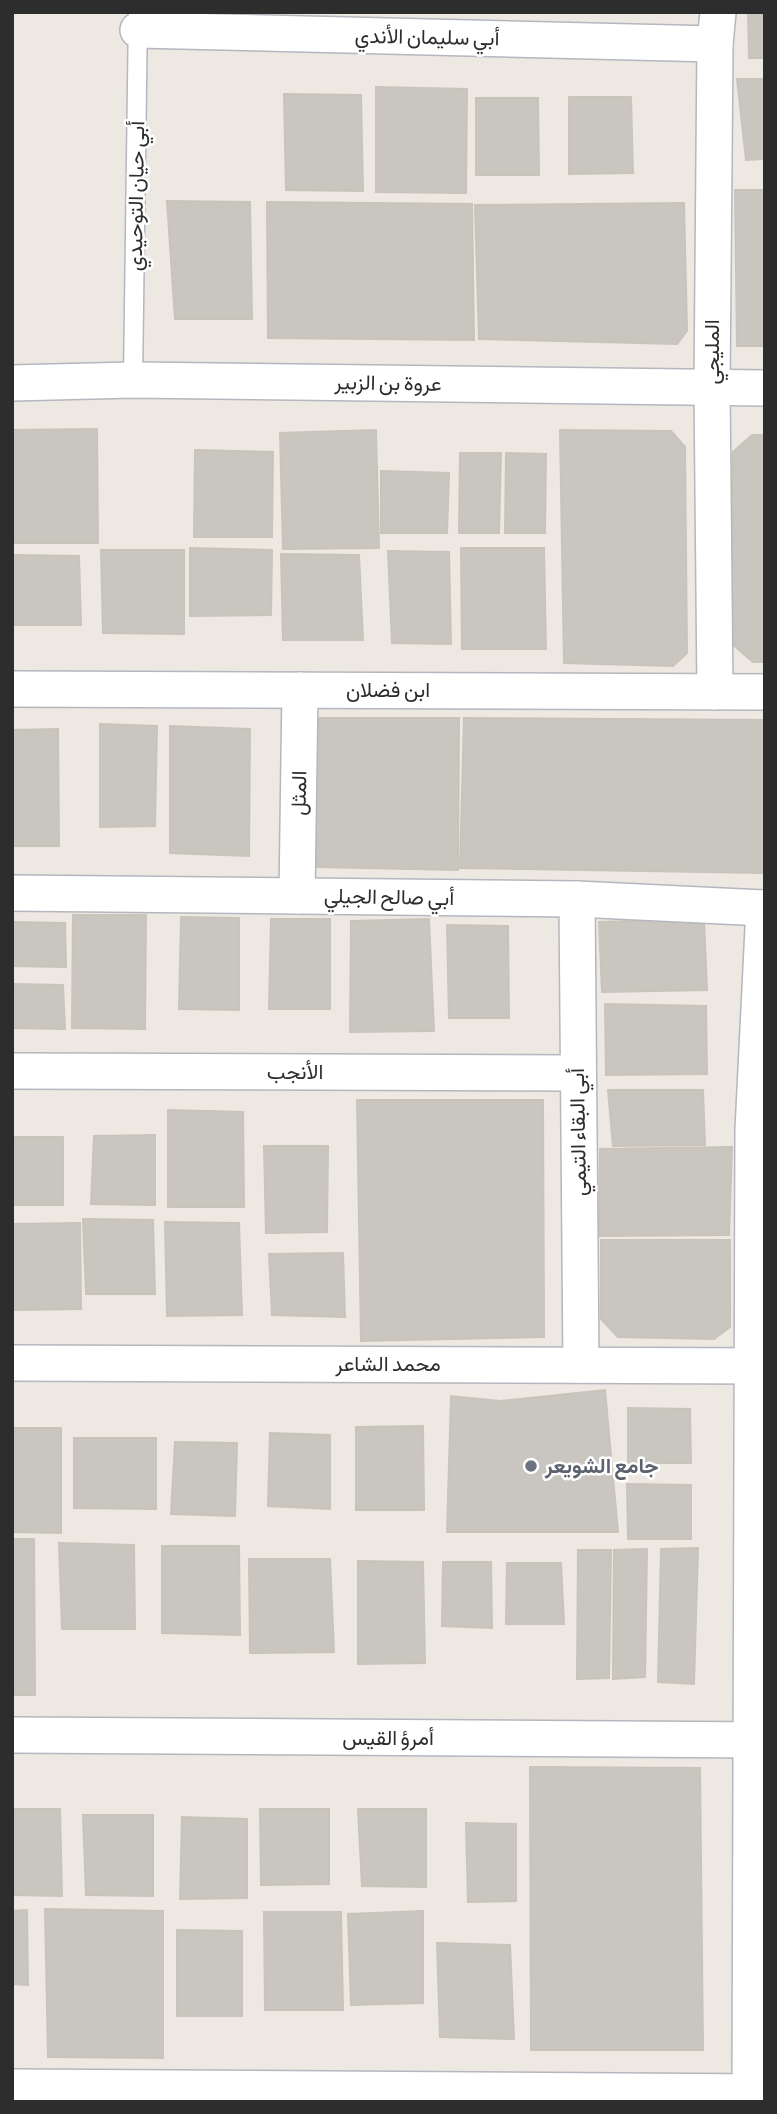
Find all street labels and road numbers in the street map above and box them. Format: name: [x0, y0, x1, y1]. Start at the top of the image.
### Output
street label: أبي سليمان الأندي: [354, 24, 500, 55]
street label: أبي حيان التوحيدي: [124, 120, 154, 272]
street label: المليجي: [702, 319, 729, 385]
street label: عروة بن الزبير: [333, 372, 442, 397]
street label: ابن فضلان: [346, 680, 430, 702]
street label: المثل: [289, 770, 311, 816]
street label: أبي صالح الجيلي: [324, 885, 454, 915]
street label: الأنجب: [267, 1060, 323, 1084]
street label: أبي البقاء التيمي: [566, 1067, 596, 1196]
street label: محمد الشاعر: [334, 1354, 441, 1377]
street label: أمرؤ القيس: [342, 1727, 434, 1751]

